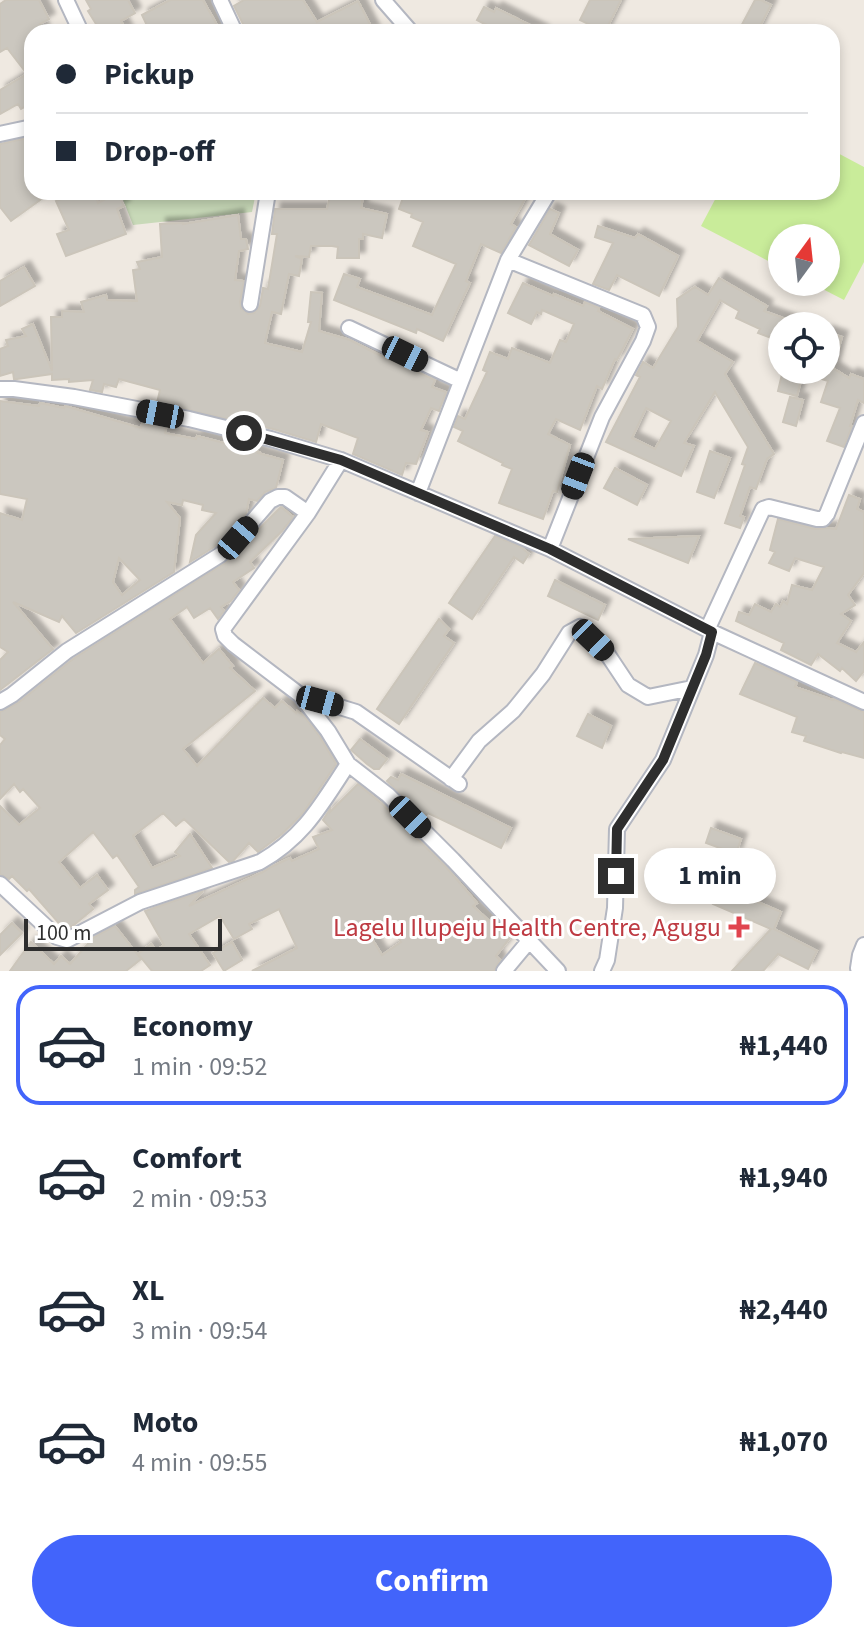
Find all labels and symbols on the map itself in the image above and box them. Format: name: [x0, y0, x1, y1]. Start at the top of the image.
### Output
north arrow: [768, 224, 840, 296]
car: [378, 333, 432, 375]
car: [134, 398, 186, 430]
route start: [226, 415, 262, 451]
car: [558, 449, 598, 503]
car: [213, 512, 263, 564]
car: [567, 615, 619, 665]
car: [294, 683, 346, 719]
car: [385, 792, 435, 842]
callout: 1 min: [644, 848, 776, 904]
route end: [598, 858, 634, 894]
place label: Lagelu Ilupeju Health Centre, Agugu: [333, 909, 721, 946]
scale bar: [24, 915, 222, 951]
marker: Lagelu Ilupeju Health Centre, Agugu: [728, 916, 750, 938]

